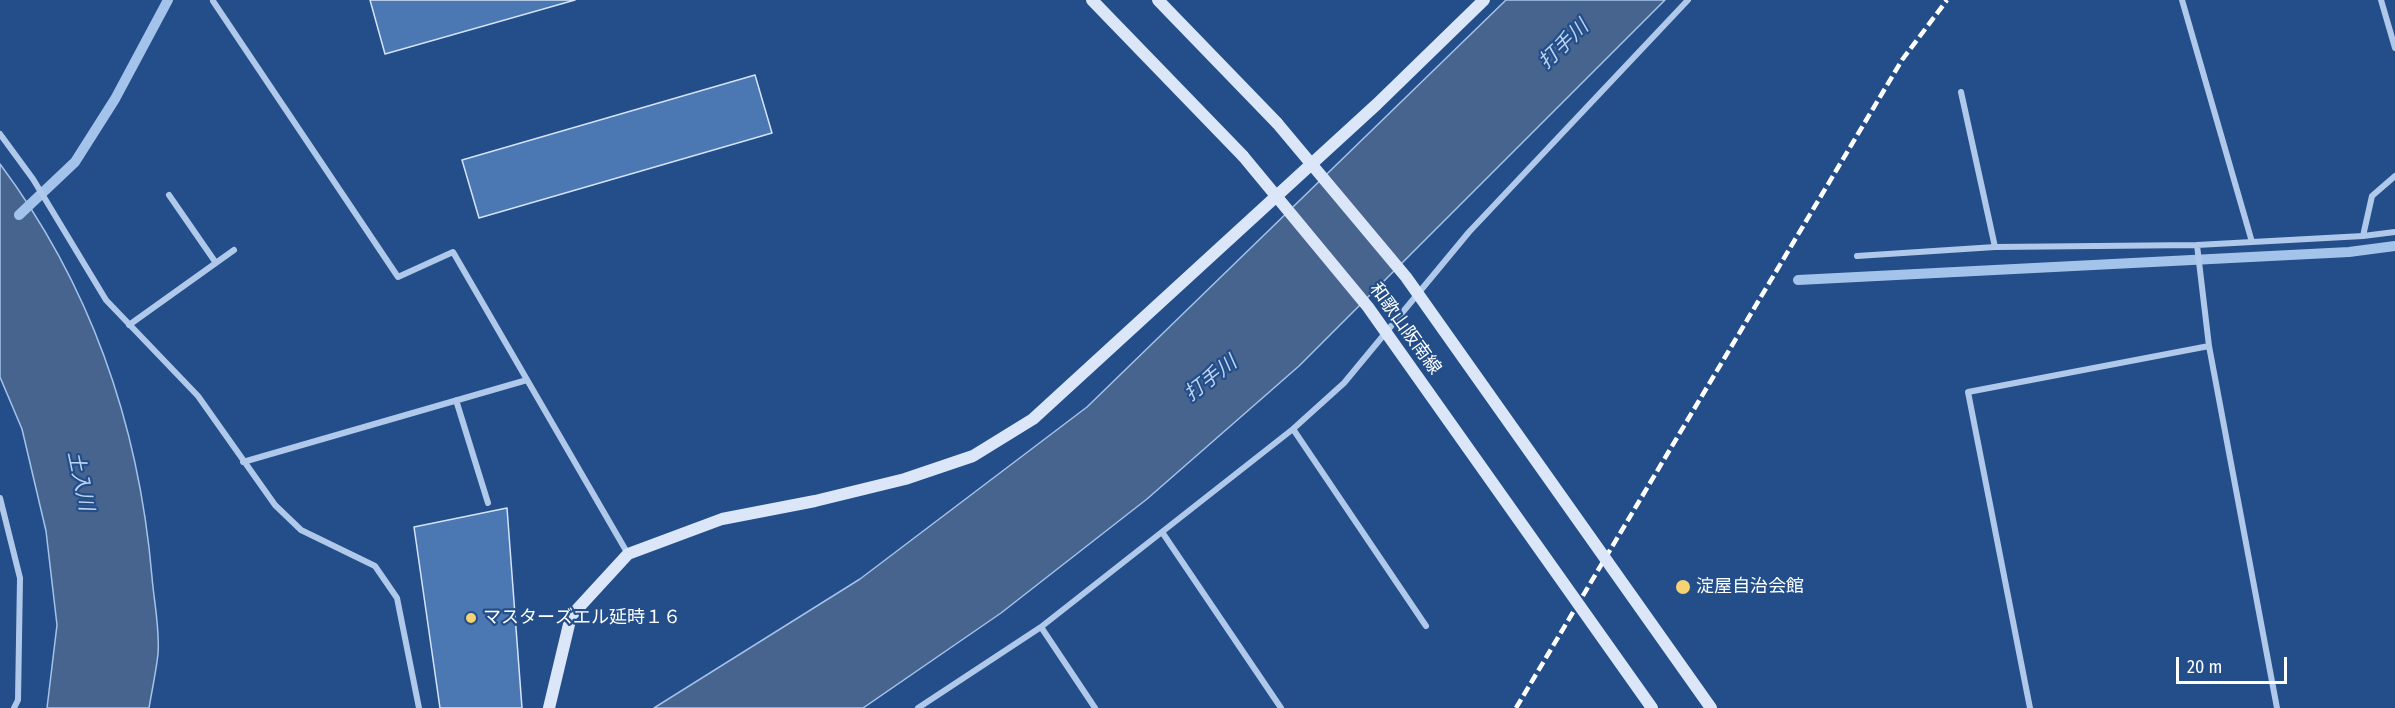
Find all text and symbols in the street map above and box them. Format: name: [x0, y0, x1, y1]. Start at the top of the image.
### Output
water label: 打手川: [1534, 16, 1594, 74]
street label: 和歌山阪南線: [1365, 279, 1445, 379]
water label: 打手川: [1180, 351, 1242, 407]
water label: 土入川: [62, 449, 98, 513]
place label: 淀屋自治会館: [1696, 576, 1804, 598]
marker: 淀屋自治会館: [1674, 578, 1692, 596]
place label: マスターズエル延時１６: [483, 607, 681, 629]
marker: マスターズエル延時１６: [464, 611, 478, 625]
scale bar: [2179, 645, 2290, 683]
text: 20 m: [2187, 656, 2222, 678]

